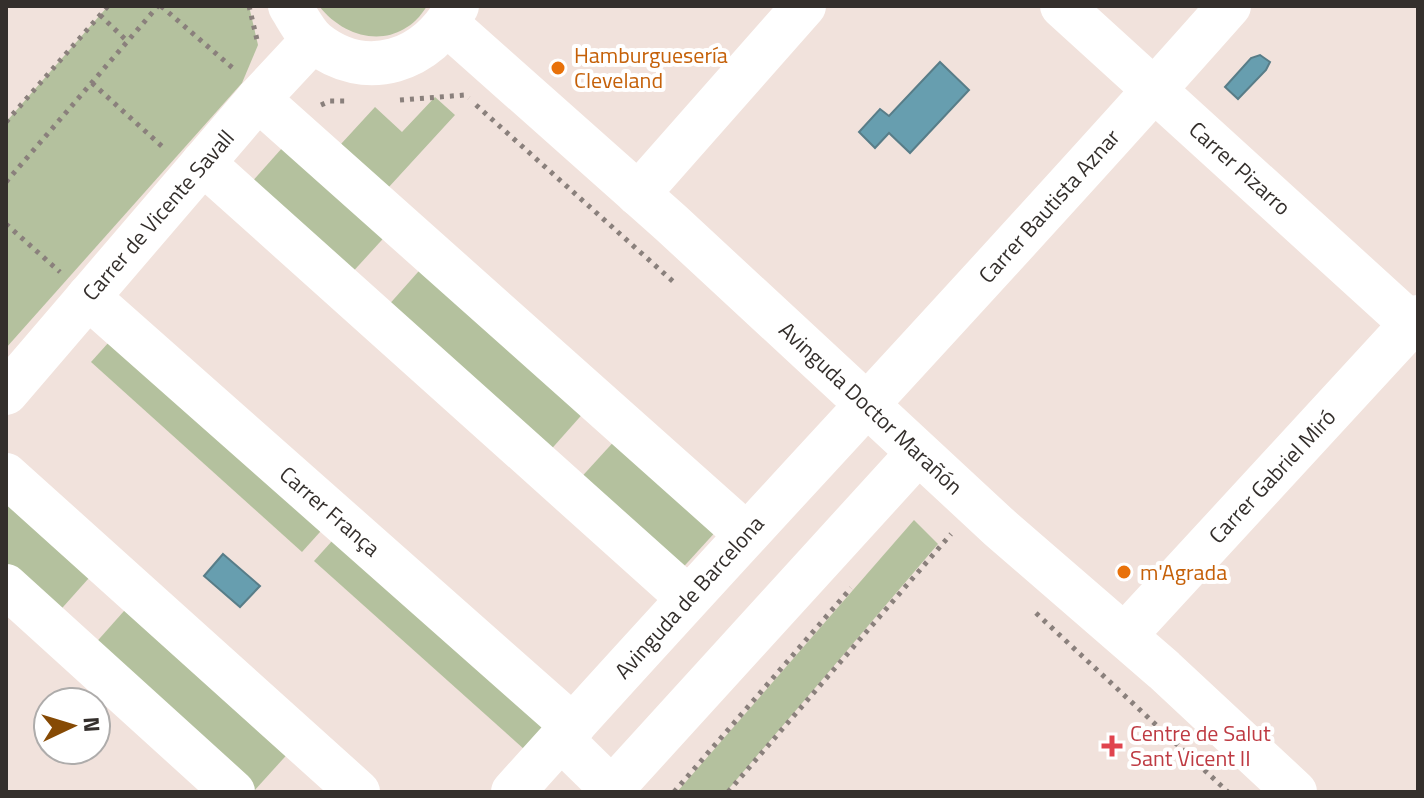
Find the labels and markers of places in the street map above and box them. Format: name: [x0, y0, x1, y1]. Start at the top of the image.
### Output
place label: Hamburguesería Cleveland: [574, 38, 728, 97]
marker: Hamburguesería Cleveland: [549, 59, 567, 77]
place label: m'Agrada: [1140, 555, 1227, 589]
marker: m'Agrada: [1115, 563, 1133, 581]
place label: Centre de Salut Sant Vicent II: [1130, 716, 1271, 775]
marker: Centre de Salut Sant Vicent II: [1101, 735, 1123, 757]

